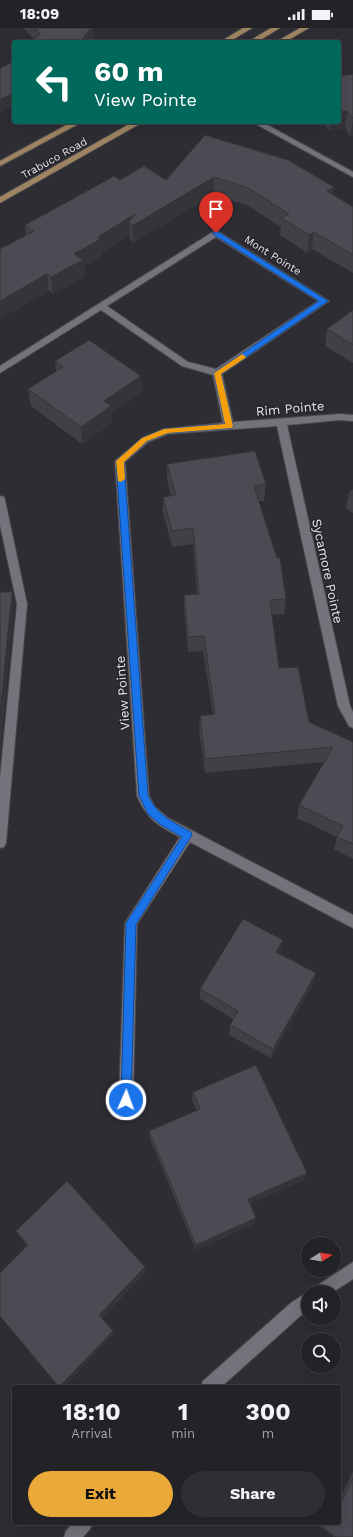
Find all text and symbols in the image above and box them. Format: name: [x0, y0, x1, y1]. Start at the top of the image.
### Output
text: 18:09: [20, 5, 59, 23]
text: 60 m: [94, 55, 164, 88]
icon: left: [28, 56, 80, 108]
text: View Pointe: [94, 89, 197, 110]
street label: Trabuco Road: [19, 135, 90, 182]
pin: [199, 192, 233, 233]
icon: arrive: [205, 198, 227, 220]
street label: Mont Pointe: [242, 233, 304, 278]
street label: Rim Pointe: [255, 398, 325, 419]
street label: Sycamore Pointe: [309, 517, 346, 625]
street label: View Pointe: [112, 655, 133, 731]
position arrow: [105, 1079, 147, 1121]
north arrow: [301, 1237, 341, 1277]
map controls: [301, 1237, 341, 1373]
button: sound: [301, 1285, 341, 1325]
button: search: [301, 1333, 341, 1373]
text: 18:10: [62, 1398, 121, 1426]
text: 1: [178, 1398, 188, 1426]
text: 300: [245, 1398, 291, 1426]
text: Arrival: [71, 1426, 112, 1441]
text: min: [171, 1426, 195, 1441]
text: m: [262, 1426, 274, 1441]
button: Exit: [28, 1471, 173, 1517]
button: Share: [181, 1471, 325, 1517]

